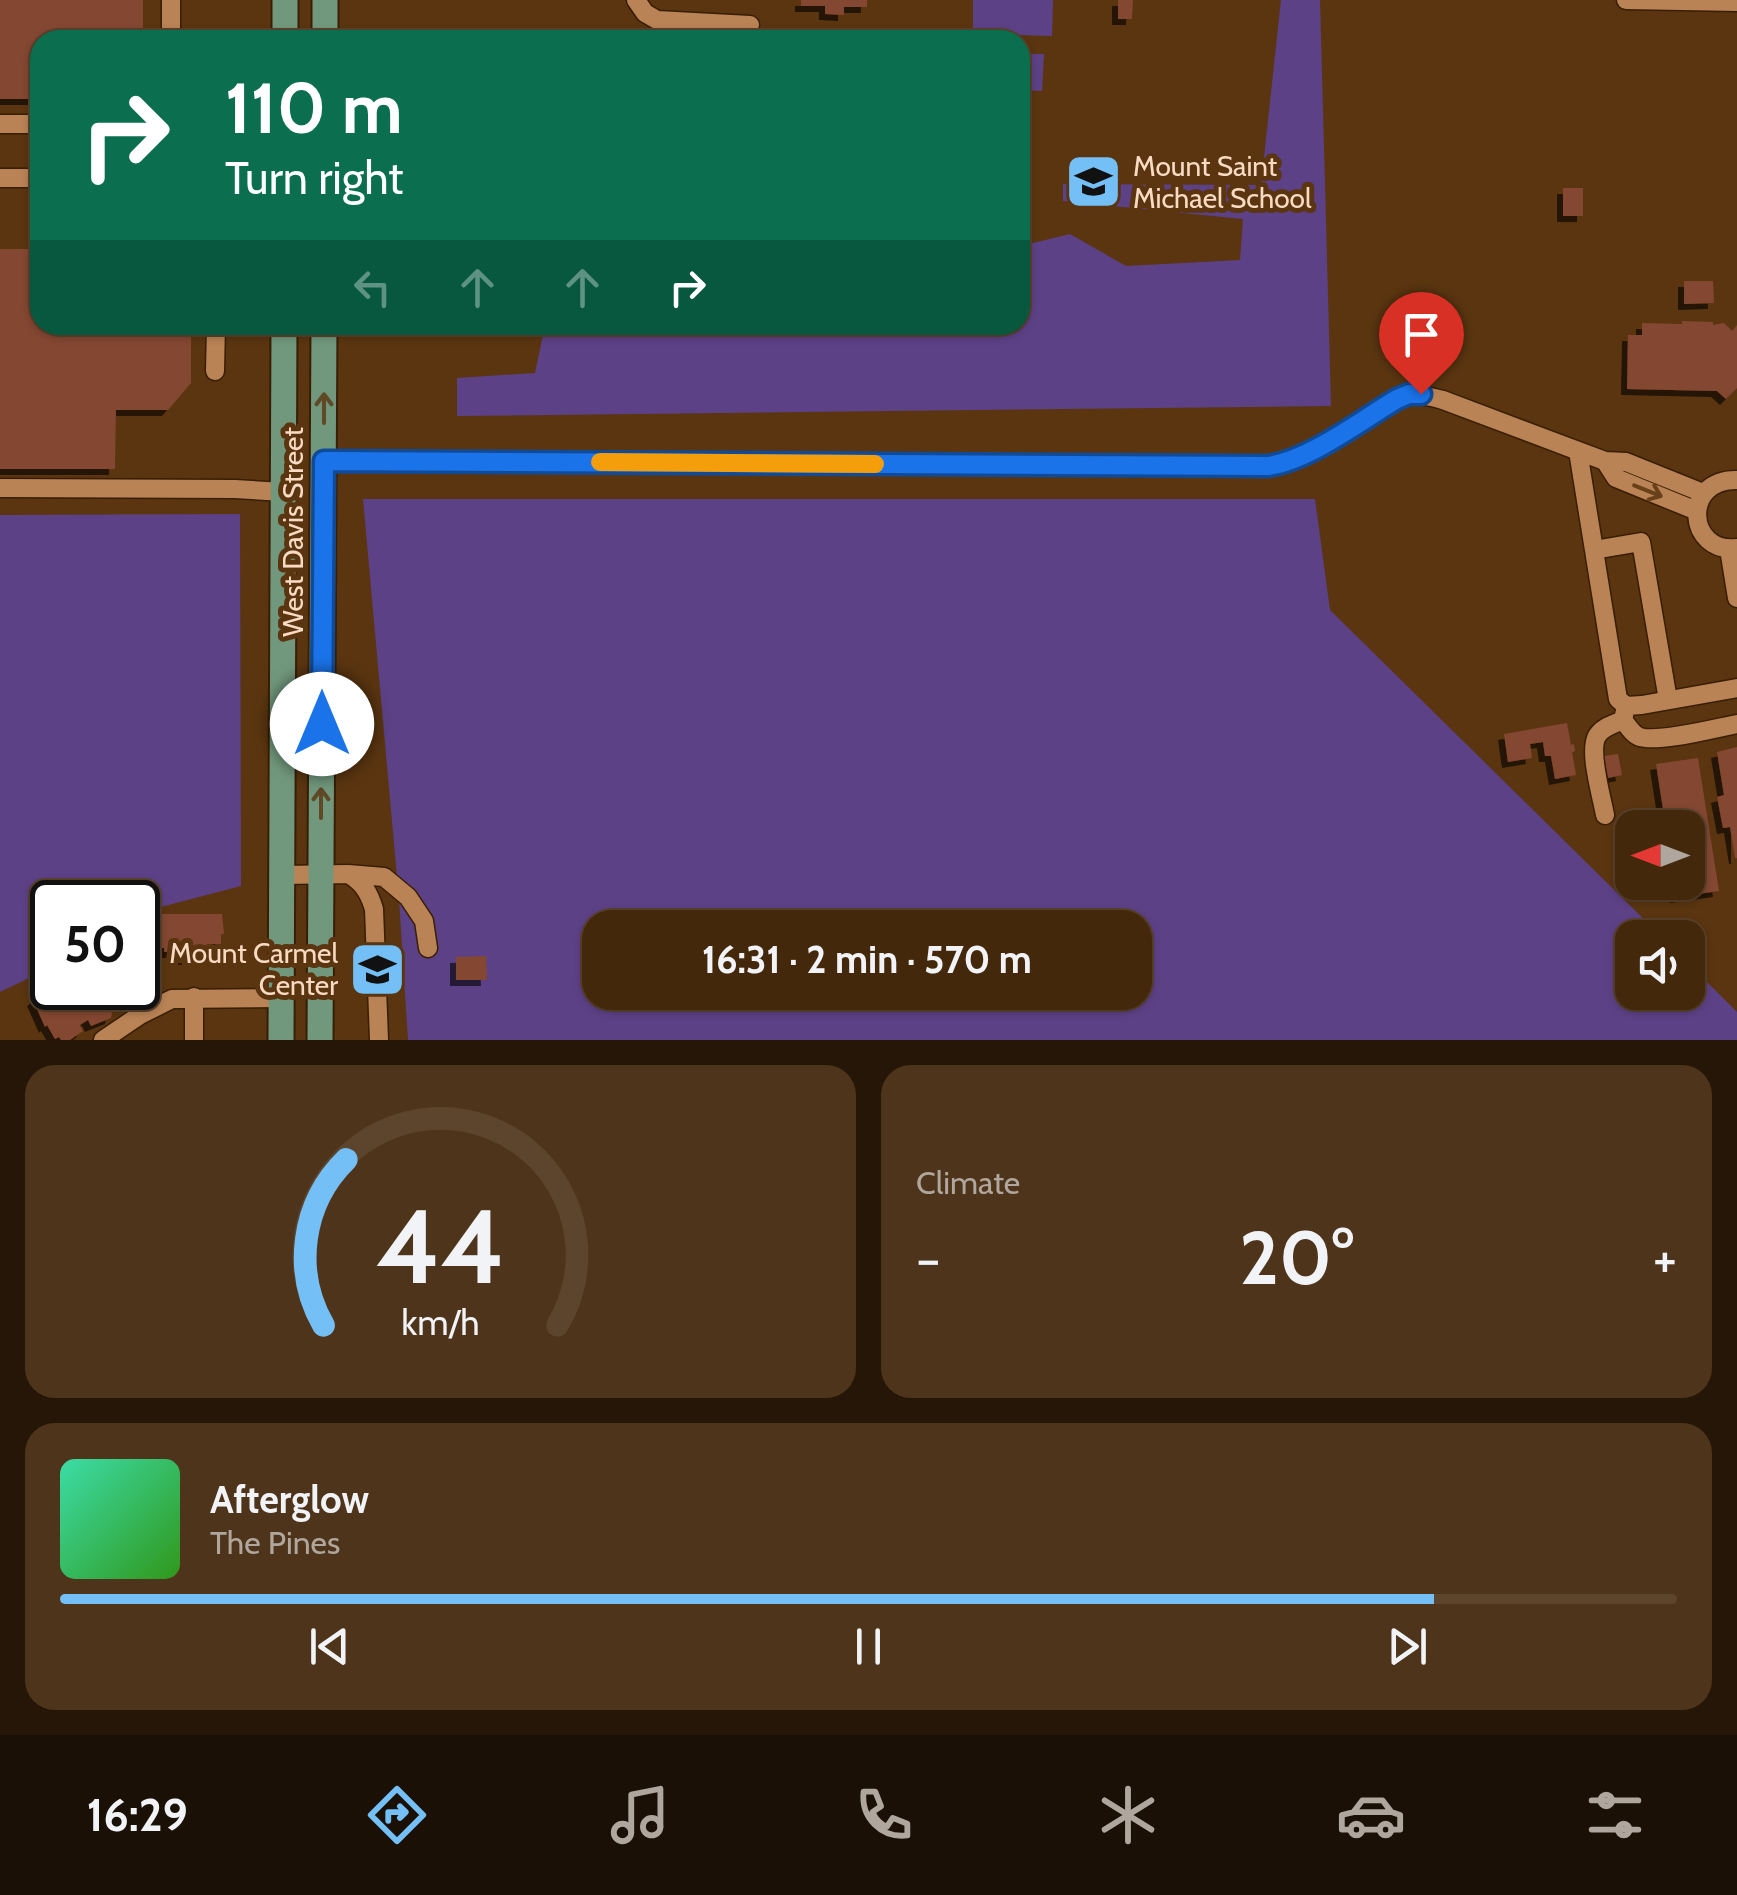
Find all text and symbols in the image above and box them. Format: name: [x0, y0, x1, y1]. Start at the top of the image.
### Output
text: 110 m: [225, 65, 403, 151]
icon: right: [60, 70, 190, 200]
place label: Mount Saint Michael School: [1133, 149, 1312, 215]
text: Turn right: [225, 151, 404, 205]
school or university icon: Mount Saint Michael School: [1064, 152, 1124, 212]
icon: left: [345, 260, 400, 315]
icon: ahead: [450, 260, 505, 315]
icon: ahead: [555, 260, 610, 315]
icon: right: [660, 260, 715, 315]
pin: [1379, 292, 1464, 395]
icon: arrive: [1394, 307, 1449, 362]
one-way arrow: [314, 392, 334, 424]
street label: West Davis Street: [276, 427, 310, 637]
one-way arrow: [1632, 483, 1662, 501]
position arrow: [270, 672, 374, 776]
one-way arrow: [312, 787, 330, 820]
north arrow: [1615, 810, 1705, 900]
map controls: [1615, 810, 1705, 1010]
speed limit sign: 50: [30, 880, 160, 1010]
button: sound: [1615, 920, 1705, 1010]
place label: Mount Carmel Center: [169, 936, 338, 1002]
text: 16:31 · 2 min · 570 m: [702, 936, 1032, 983]
school or university icon: Mount Carmel Center: [347, 939, 407, 999]
text: Climate: [916, 1163, 1020, 1202]
text: 44: [376, 1183, 505, 1309]
text: 20°: [1239, 1212, 1354, 1303]
text: −: [916, 1225, 940, 1292]
text: +: [1653, 1225, 1677, 1292]
text: km/h: [401, 1301, 480, 1344]
text: Afterglow: [210, 1476, 369, 1523]
text: The Pines: [210, 1523, 340, 1562]
icon: previous: [302, 1619, 357, 1674]
icon: pause: [841, 1619, 896, 1674]
icon: next: [1380, 1619, 1435, 1674]
icon: directions: [362, 1780, 432, 1850]
icon: music: [605, 1780, 675, 1850]
icon: phone: [849, 1780, 919, 1850]
icon: climate: [1093, 1780, 1163, 1850]
icon: car: [1336, 1780, 1406, 1850]
icon: filters: [1580, 1780, 1650, 1850]
text: 16:29: [87, 1788, 188, 1842]

